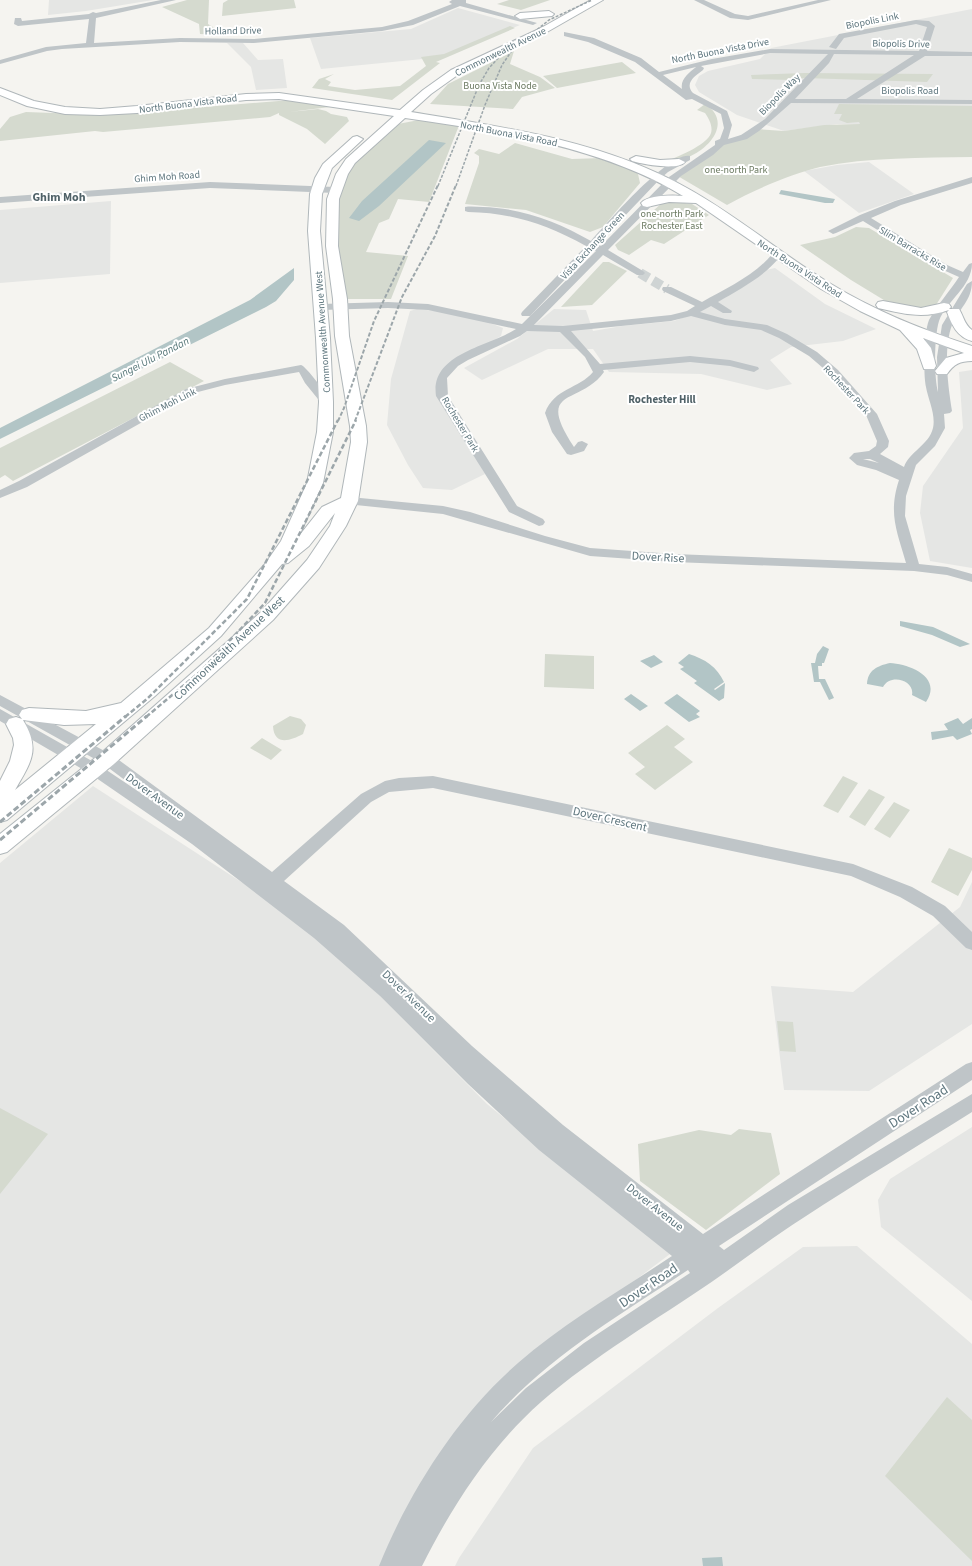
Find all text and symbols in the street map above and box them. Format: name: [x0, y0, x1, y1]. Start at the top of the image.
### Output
street label: Biopolis Link: [845, 9, 900, 33]
street label: Holland Drive: [205, 24, 262, 38]
street label: Commonwealth Avenue: [453, 24, 548, 80]
street label: North Buona Vista Drive: [670, 35, 770, 67]
street label: Biopolis Drive: [872, 36, 930, 52]
street label: Biopolis Way: [756, 71, 804, 119]
park label: Buona Vista Node: [463, 79, 537, 93]
street label: Biopolis Road: [881, 84, 939, 98]
street label: North Buona Vista Road: [138, 91, 238, 117]
street label: North Buona Vista Road: [459, 118, 559, 150]
park label: one-north Park: [705, 163, 768, 177]
street label: Ghim Moh Road: [134, 168, 200, 186]
district label: Ghim Moh: [32, 189, 86, 206]
park label: one-north Park Rochester East: [641, 207, 704, 233]
street label: Vista Exchange Green: [557, 209, 628, 283]
street label: Slim Barracks Rise: [876, 223, 949, 275]
street label: North Buona Vista Road: [754, 236, 845, 302]
street label: Commonwealth Avenue West: [312, 270, 334, 393]
water label: Sungei Ulu Pandan: [109, 333, 192, 386]
street label: Rochester Park: [820, 362, 873, 417]
street label: Ghim Moh Link: [137, 385, 198, 425]
district label: Rochester Hill: [628, 392, 697, 407]
street label: Rochester Park: [438, 394, 482, 455]
street label: Dover Rise: [631, 548, 685, 567]
street label: Commonwealth Avenue West: [170, 592, 289, 705]
street label: Dover Avenue: [122, 769, 188, 824]
street label: Dover Crescent: [571, 803, 649, 836]
street label: Dover Avenue: [378, 966, 439, 1026]
street label: Dover Road: [885, 1080, 952, 1134]
street label: Dover Avenue: [622, 1179, 687, 1235]
street label: Dover Road: [615, 1259, 682, 1313]

